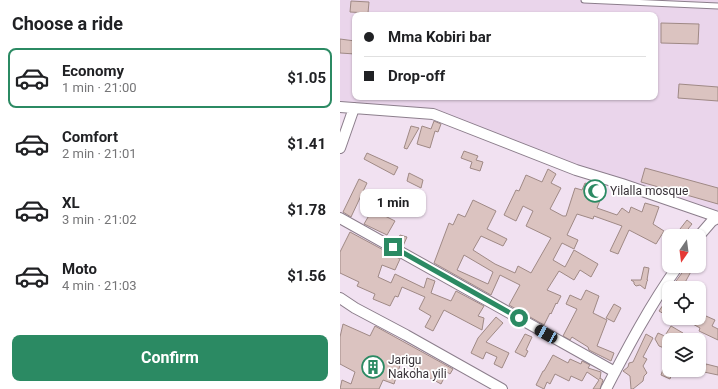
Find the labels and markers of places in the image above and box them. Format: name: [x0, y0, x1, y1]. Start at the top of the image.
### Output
mosque icon: Yilalla mosque: [582, 178, 608, 204]
place label: Yilalla mosque: [610, 184, 688, 198]
place label: Jarigu Nakoha yili: [388, 353, 447, 381]
building icon: Jarigu Nakoha yili: [360, 354, 386, 380]

